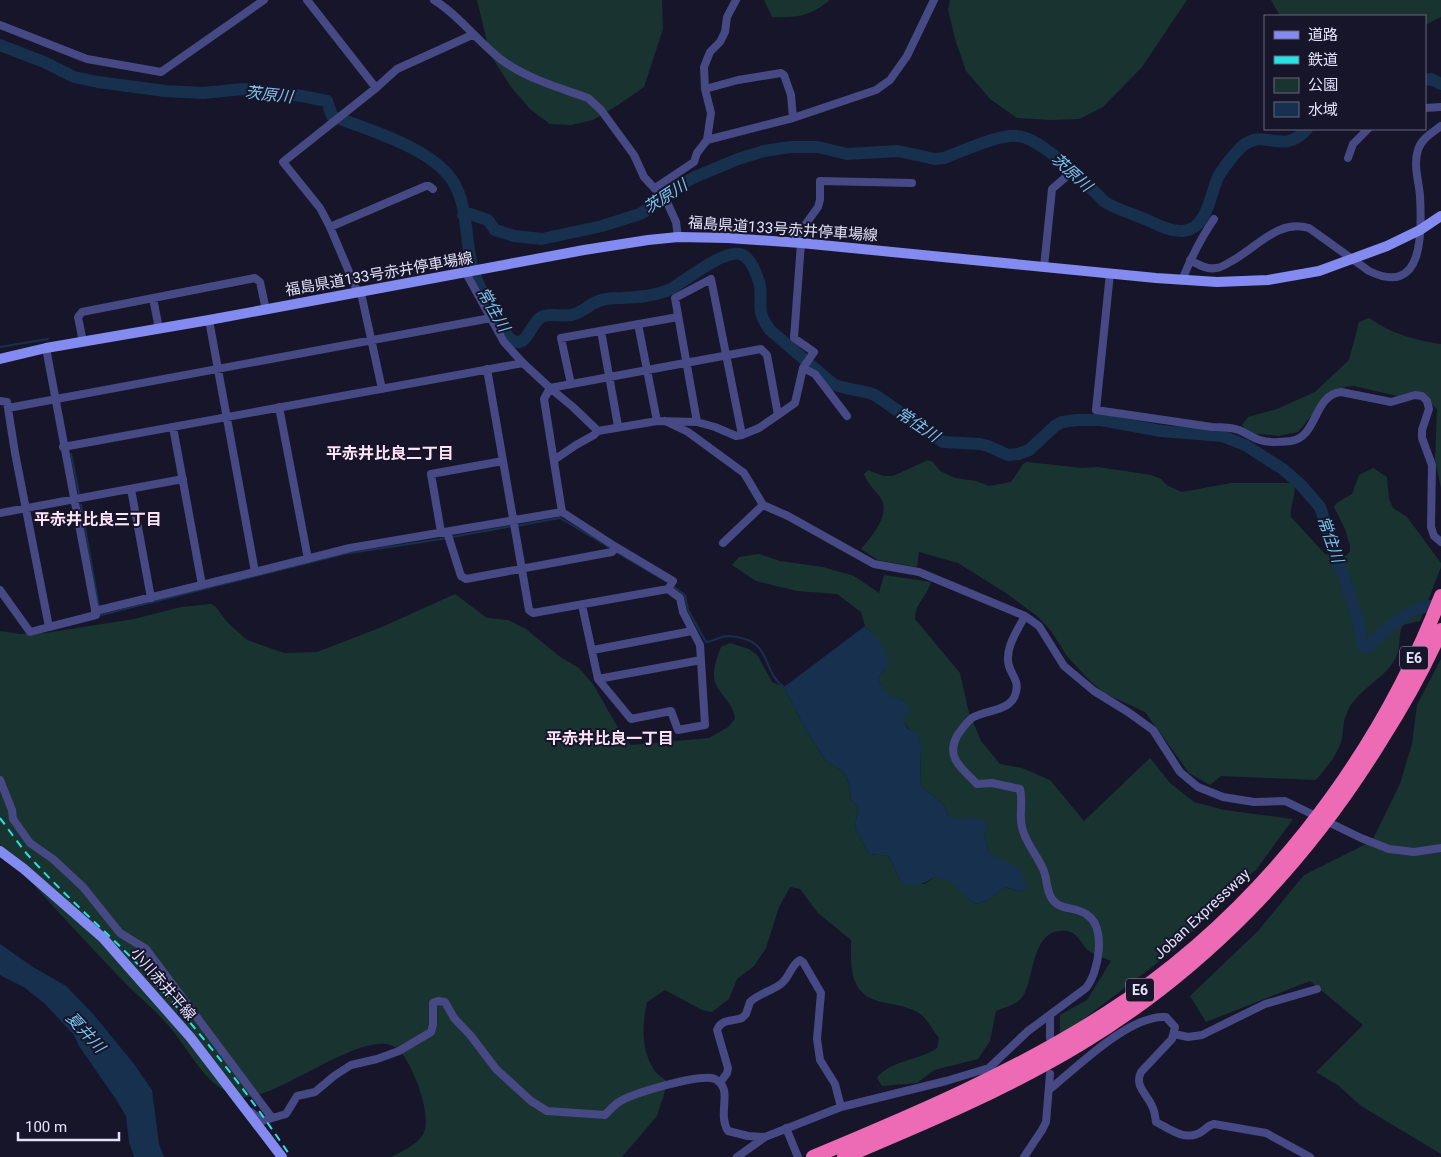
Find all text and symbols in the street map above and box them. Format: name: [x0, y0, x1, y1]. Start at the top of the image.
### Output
legend: [1264, 15, 1426, 130]
text: 道路: [1308, 26, 1338, 44]
text: 鉄道: [1308, 51, 1338, 69]
text: 公園: [1308, 76, 1338, 94]
water label: 茨原川: [244, 83, 296, 107]
text: 水域: [1308, 101, 1338, 119]
water label: 茨原川: [1047, 149, 1097, 197]
water label: 茨原川: [640, 174, 692, 217]
street label: 福島県道133号赤井停車場線: [687, 213, 879, 245]
street label: 福島県道133号赤井停車場線: [284, 249, 474, 299]
water label: 常住川: [473, 284, 515, 337]
water label: 常住川: [893, 403, 945, 447]
district label: 平赤井比良二丁目: [326, 444, 454, 463]
district label: 平赤井比良三丁目: [34, 510, 162, 529]
water label: 常住川: [1314, 513, 1348, 567]
road number: E6: [1400, 646, 1428, 670]
district label: 平赤井比良一丁目: [546, 729, 674, 748]
street label: Joban Expressway: [1150, 865, 1254, 963]
street label: 小川赤井平線: [127, 944, 199, 1024]
road number: E6: [1126, 978, 1154, 1002]
water label: 夏井川: [62, 1008, 110, 1058]
scale bar: [18, 1110, 119, 1142]
text: 100 m: [25, 1118, 67, 1136]

